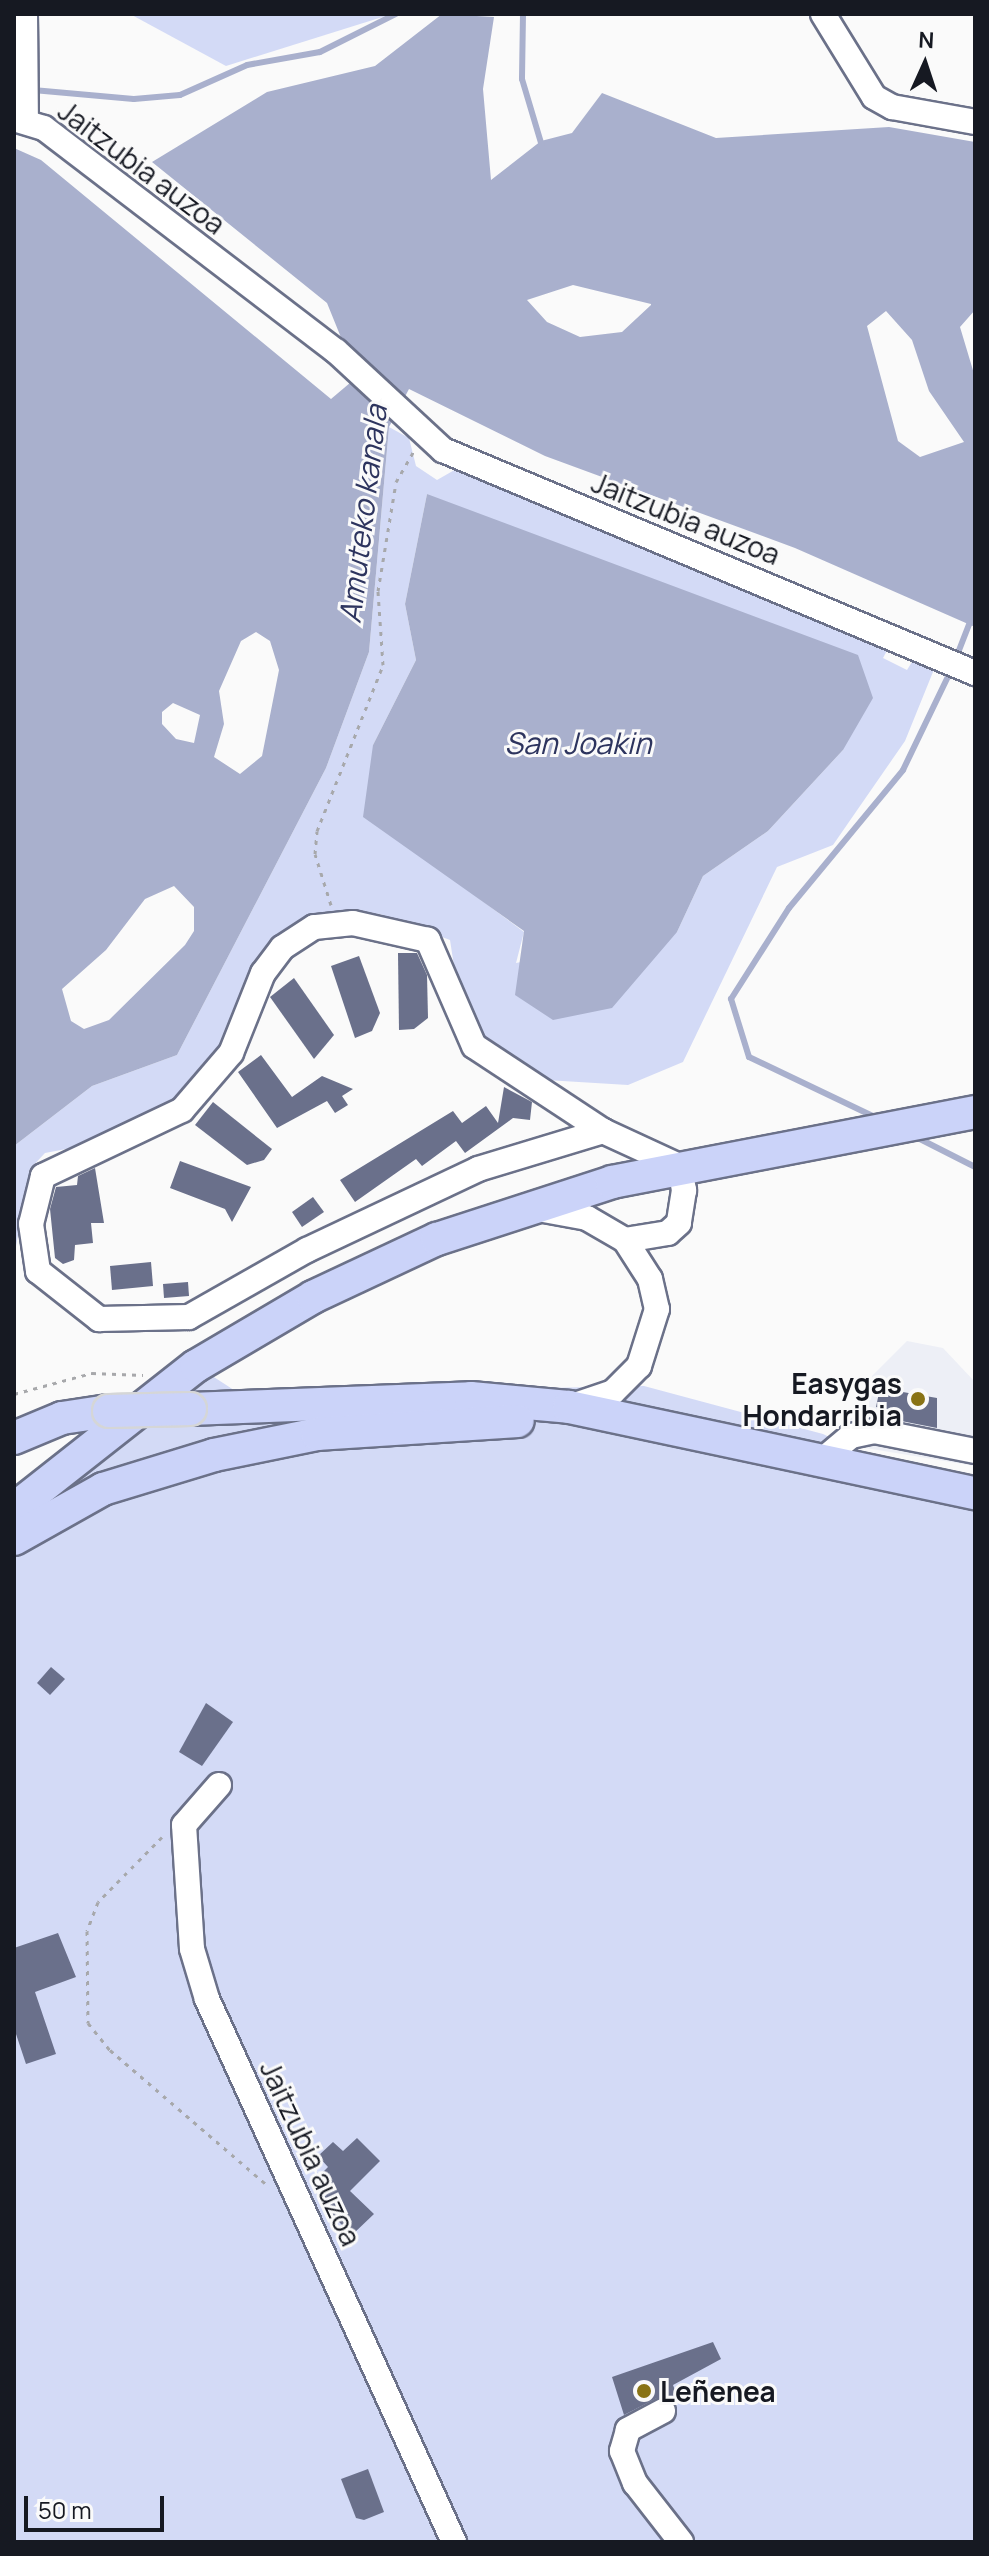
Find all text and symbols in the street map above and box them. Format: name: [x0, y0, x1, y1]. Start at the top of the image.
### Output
north arrow: [885, 24, 965, 104]
text: N: [918, 25, 935, 55]
street label: Jaitzubia auzoa: [52, 93, 232, 241]
water label: Amuteko kanala: [332, 403, 394, 625]
street label: Jaitzubia auzoa: [587, 465, 785, 571]
water label: San Joakin: [505, 725, 651, 761]
place label: Easygas Hondarribia: [742, 1366, 902, 1432]
marker: Easygas Hondarribia: [909, 1390, 927, 1408]
street label: Jaitzubia auzoa: [254, 2055, 368, 2251]
place label: Leñenea: [660, 2374, 776, 2408]
marker: Leñenea: [635, 2382, 653, 2400]
scale bar: [28, 2480, 168, 2530]
text: 50 m: [38, 2493, 92, 2526]

